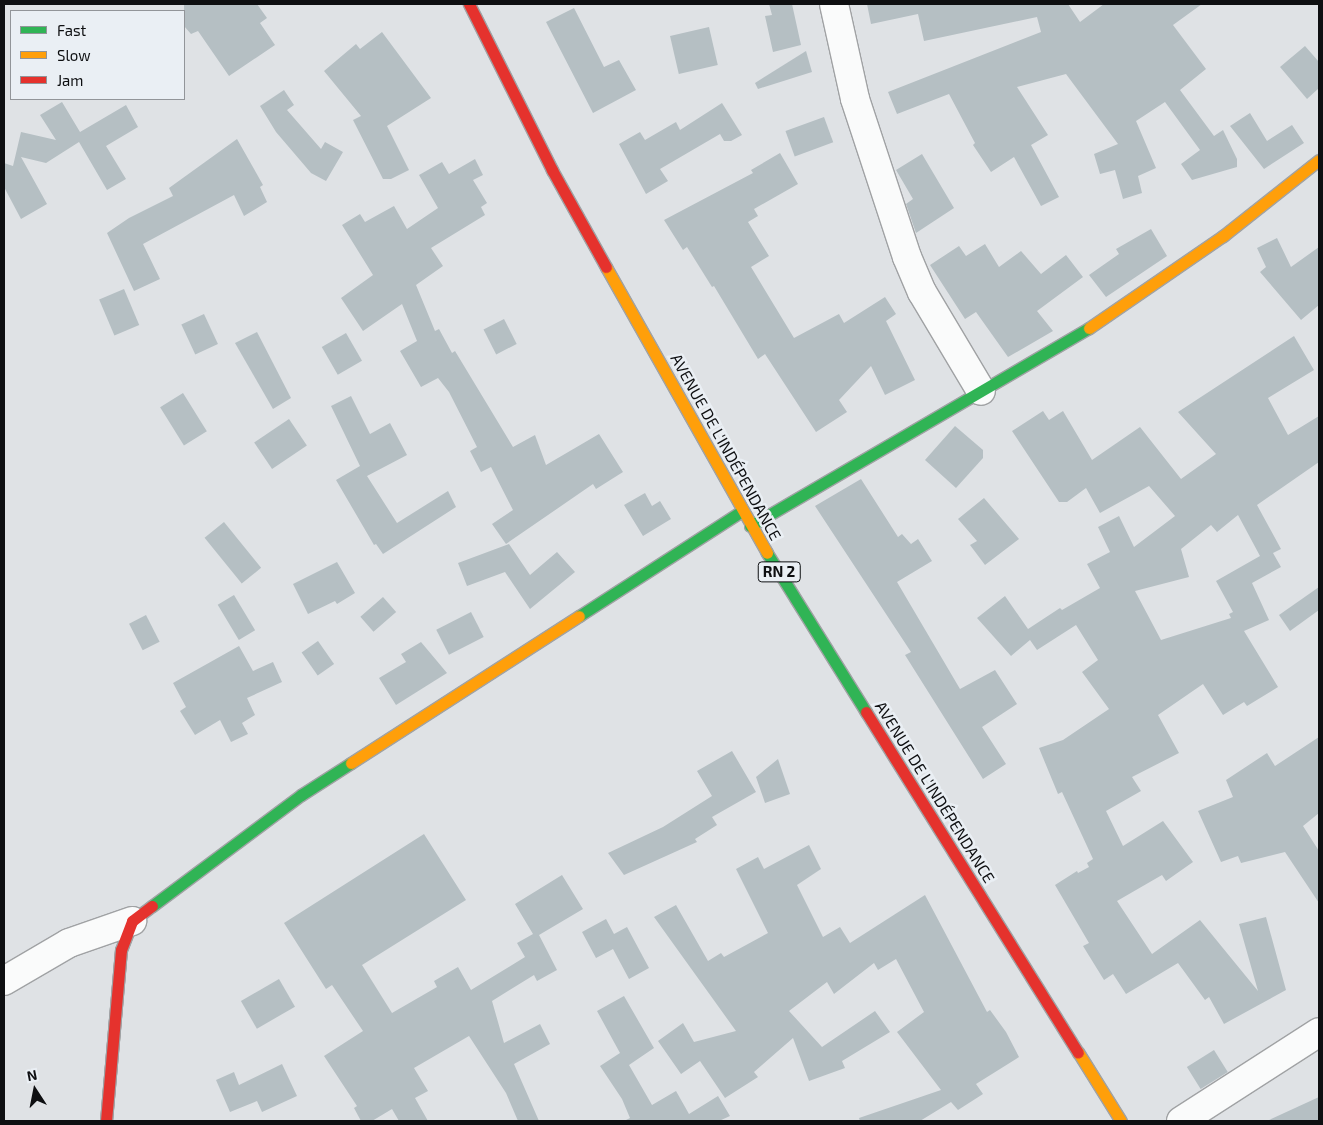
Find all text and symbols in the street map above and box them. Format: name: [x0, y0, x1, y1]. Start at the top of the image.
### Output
legend: [10, 10, 185, 100]
text: Fast: [57, 21, 86, 39]
text: Slow: [57, 46, 91, 64]
text: Jam: [57, 71, 83, 89]
street label: AVENUE DE L'INDÉPENDANCE: [667, 350, 785, 544]
road number: RN 2: [758, 560, 800, 584]
street label: AVENUE DE L'INDÉPENDANCE: [871, 698, 999, 886]
north arrow: [10, 1065, 60, 1115]
text: N: [25, 1065, 39, 1084]

